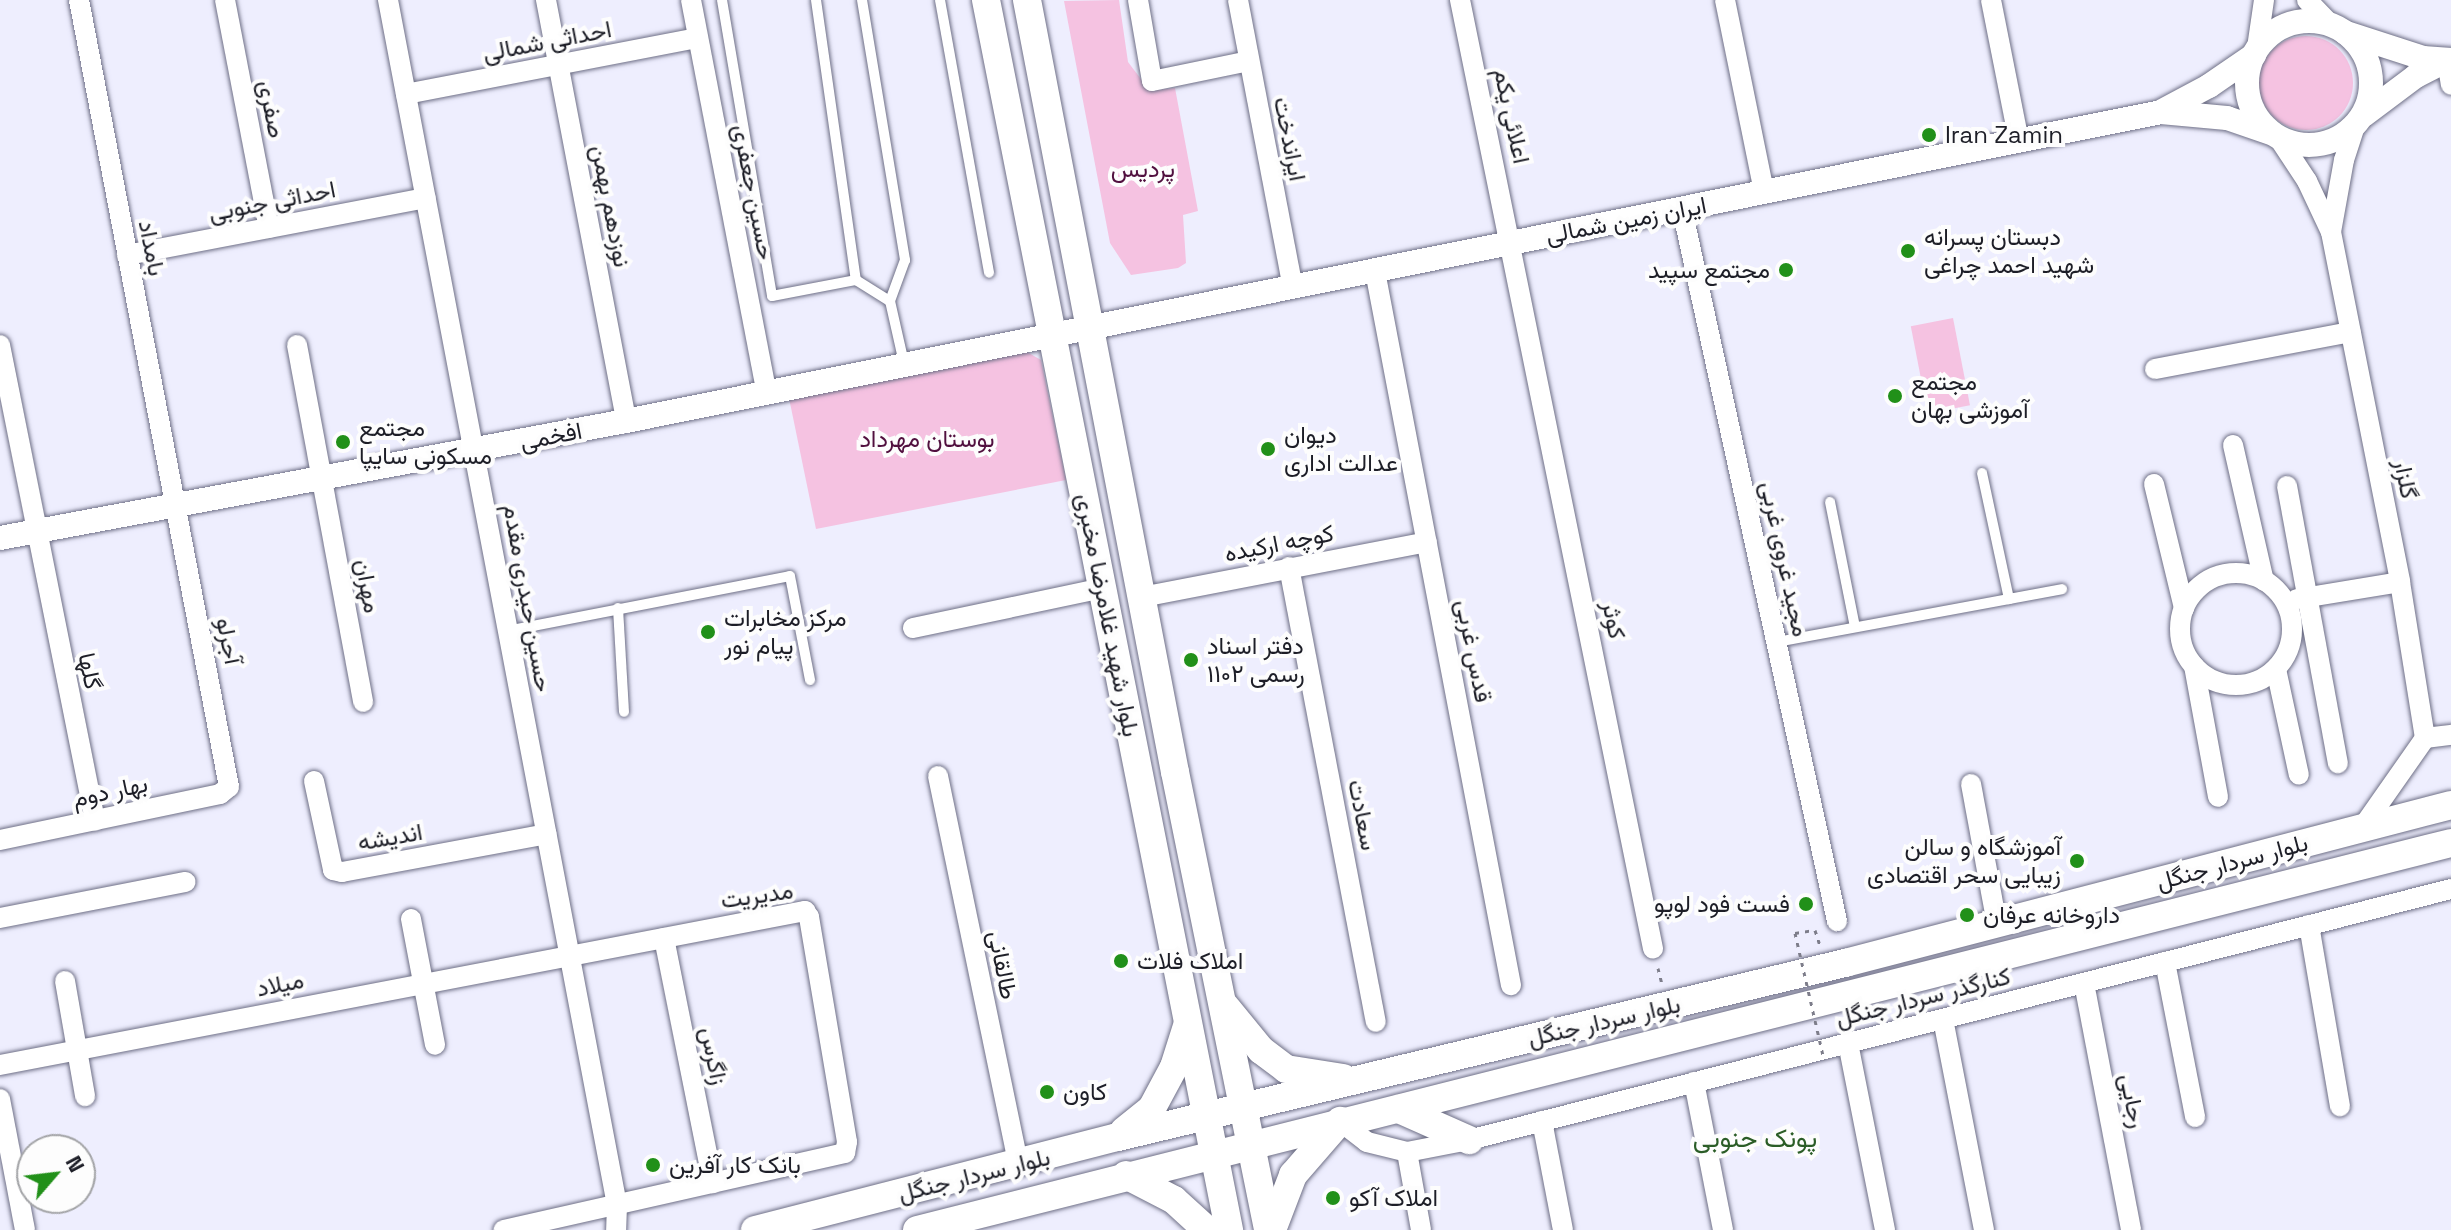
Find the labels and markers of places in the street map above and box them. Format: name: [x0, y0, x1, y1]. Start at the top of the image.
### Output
place label: Iran Zamin: [1945, 121, 2063, 149]
marker: Iran Zamin: [1920, 126, 1938, 144]
place label: دبستان پسرانه شهید احمد چراغی: [1924, 223, 2094, 279]
marker: دبستان پسرانه شهید احمد چراغی: [1899, 242, 1917, 260]
place label: مجتمع سپید: [1648, 256, 1770, 284]
marker: مجتمع سپید: [1777, 261, 1795, 279]
place label: مجتمع آموزشی بهان: [1911, 368, 2029, 424]
marker: مجتمع آموزشی بهان: [1886, 387, 1904, 405]
place label: مجتمع مسکونی سایپا: [359, 414, 492, 470]
place label: دیوان عدالت اداری: [1284, 421, 1398, 477]
marker: مجتمع مسکونی سایپا: [334, 433, 352, 451]
marker: دیوان عدالت اداری: [1259, 440, 1277, 458]
place label: مرکز مخابرات پیام نور: [724, 604, 847, 660]
marker: مرکز مخابرات پیام نور: [699, 623, 717, 641]
place label: دفتر اسناد رسمی ۱۱۰۲: [1207, 632, 1305, 688]
marker: دفتر اسناد رسمی ۱۱۰۲: [1182, 651, 1200, 669]
place label: آموزشگاه و سالن زیبایی سحر اقتصادی: [1867, 833, 2061, 889]
marker: آموزشگاه و سالن زیبایی سحر اقتصادی: [2068, 852, 2086, 870]
place label: فست فود لوپو: [1654, 890, 1790, 918]
marker: فست فود لوپو: [1797, 895, 1815, 913]
place label: داروخانه عرفان: [1983, 901, 2120, 929]
marker: داروخانه عرفان: [1958, 906, 1976, 924]
place label: املاک فلات: [1137, 947, 1243, 975]
marker: املاک فلات: [1112, 952, 1130, 970]
place label: کاون: [1063, 1078, 1107, 1106]
marker: کاون: [1038, 1083, 1056, 1101]
place label: بانک کار آفرین: [669, 1151, 801, 1179]
marker: بانک کار آفرین: [644, 1156, 662, 1174]
place label: املاک آکو: [1349, 1184, 1438, 1212]
marker: املاک آکو: [1324, 1189, 1342, 1207]

